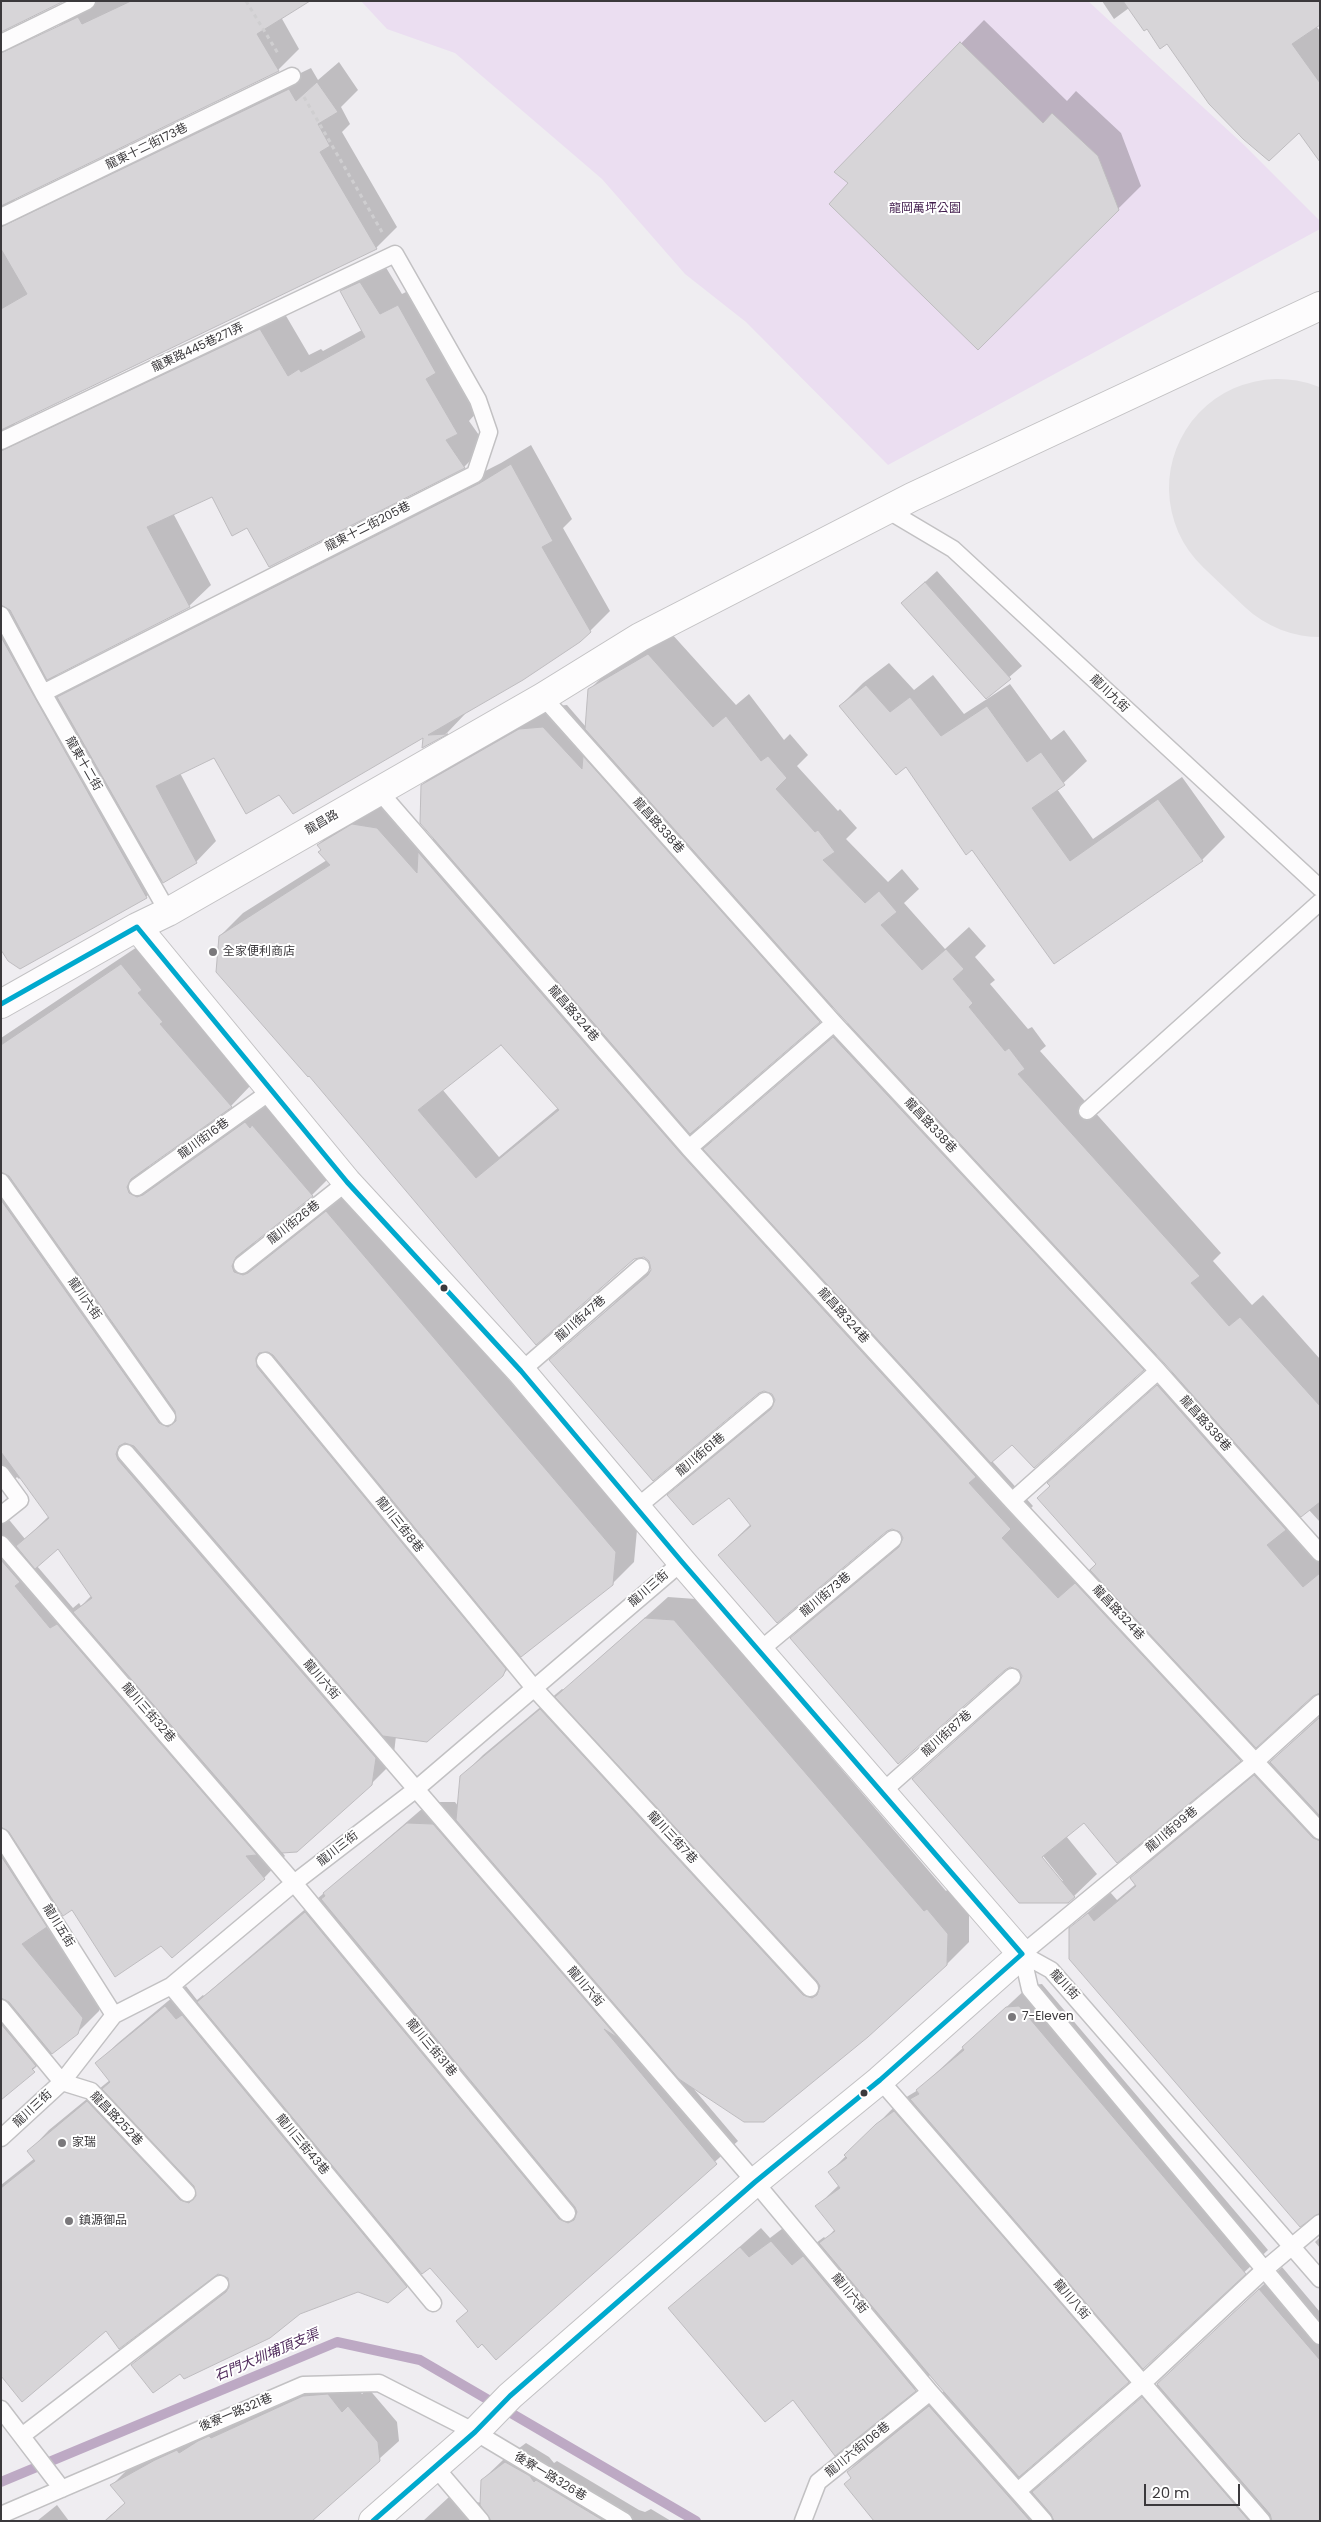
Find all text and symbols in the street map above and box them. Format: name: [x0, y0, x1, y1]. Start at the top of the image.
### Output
street label: 龍東十二街173巷: [104, 121, 190, 173]
park label: 龍岡萬坪公園: [889, 202, 961, 216]
street label: 龍東路445巷271弄: [150, 320, 246, 376]
street label: 龍東十二街205巷: [323, 499, 413, 555]
street label: 龍川九街: [1087, 672, 1131, 716]
street label: 龍東十二街: [62, 734, 104, 794]
street label: 龍昌路338巷: [629, 795, 687, 857]
street label: 龍昌路: [303, 808, 341, 838]
place label: 全家便利商店: [223, 945, 295, 959]
marker: 全家便利商店: [207, 946, 219, 958]
street label: 龍昌路324巷: [545, 983, 601, 1045]
street label: 龍昌路338巷: [901, 1096, 959, 1156]
street label: 龍川街16巷: [176, 1116, 232, 1162]
street label: 龍川街26巷: [265, 1198, 323, 1248]
street label: 龍川六街: [64, 1275, 104, 1323]
unlabelled marker: [439, 1283, 449, 1293]
street label: 龍昌路324巷: [814, 1285, 872, 1347]
street label: 龍川街47巷: [553, 1293, 609, 1345]
street label: 龍昌路338巷: [1176, 1393, 1234, 1455]
street label: 龍川街61巷: [674, 1430, 728, 1480]
street label: 龍川三街8巷: [372, 1494, 426, 1556]
street label: 龍川三街: [626, 1568, 672, 1610]
street label: 龍川街73巷: [798, 1570, 854, 1620]
street label: 龍昌路324巷: [1089, 1583, 1147, 1643]
street label: 龍川六街: [300, 1657, 342, 1703]
street label: 龍川三街32巷: [118, 1680, 178, 1746]
street label: 龍川街87巷: [919, 1708, 975, 1760]
street label: 龍川街99巷: [1143, 1804, 1201, 1856]
street label: 龍川三街7巷: [644, 1809, 700, 1867]
street label: 龍川三街: [315, 1829, 361, 1869]
street label: 龍川五街: [39, 1902, 77, 1950]
street label: 龍川六街: [564, 1964, 606, 2010]
street label: 龍川街: [1046, 1967, 1082, 2003]
place label: 7-Eleven: [1022, 2010, 1074, 2024]
marker: 7-Eleven: [1006, 2011, 1018, 2023]
street label: 龍川三街31巷: [403, 2016, 459, 2080]
street label: 龍川三街: [11, 2087, 55, 2131]
unlabelled marker: [859, 2088, 869, 2098]
street label: 龍昌路252巷: [87, 2089, 145, 2149]
street label: 龍川三街43巷: [273, 2112, 331, 2178]
place label: 家瑞: [72, 2136, 96, 2150]
marker: 家瑞: [56, 2137, 68, 2149]
place label: 鎮源御品: [79, 2214, 127, 2228]
marker: 鎮源御品: [63, 2215, 75, 2227]
street label: 龍川六街: [828, 2271, 870, 2317]
street label: 龍川八街: [1050, 2277, 1092, 2323]
water label: 石門大圳埔頂支渠: [212, 2326, 322, 2386]
street label: 後寮一路321巷: [197, 2391, 275, 2435]
street label: 龍川六街106巷: [823, 2420, 893, 2480]
street label: 後寮一路326巷: [511, 2450, 589, 2504]
scale bar: [1146, 2474, 1242, 2506]
text: 20 m: [1152, 2482, 1190, 2503]

